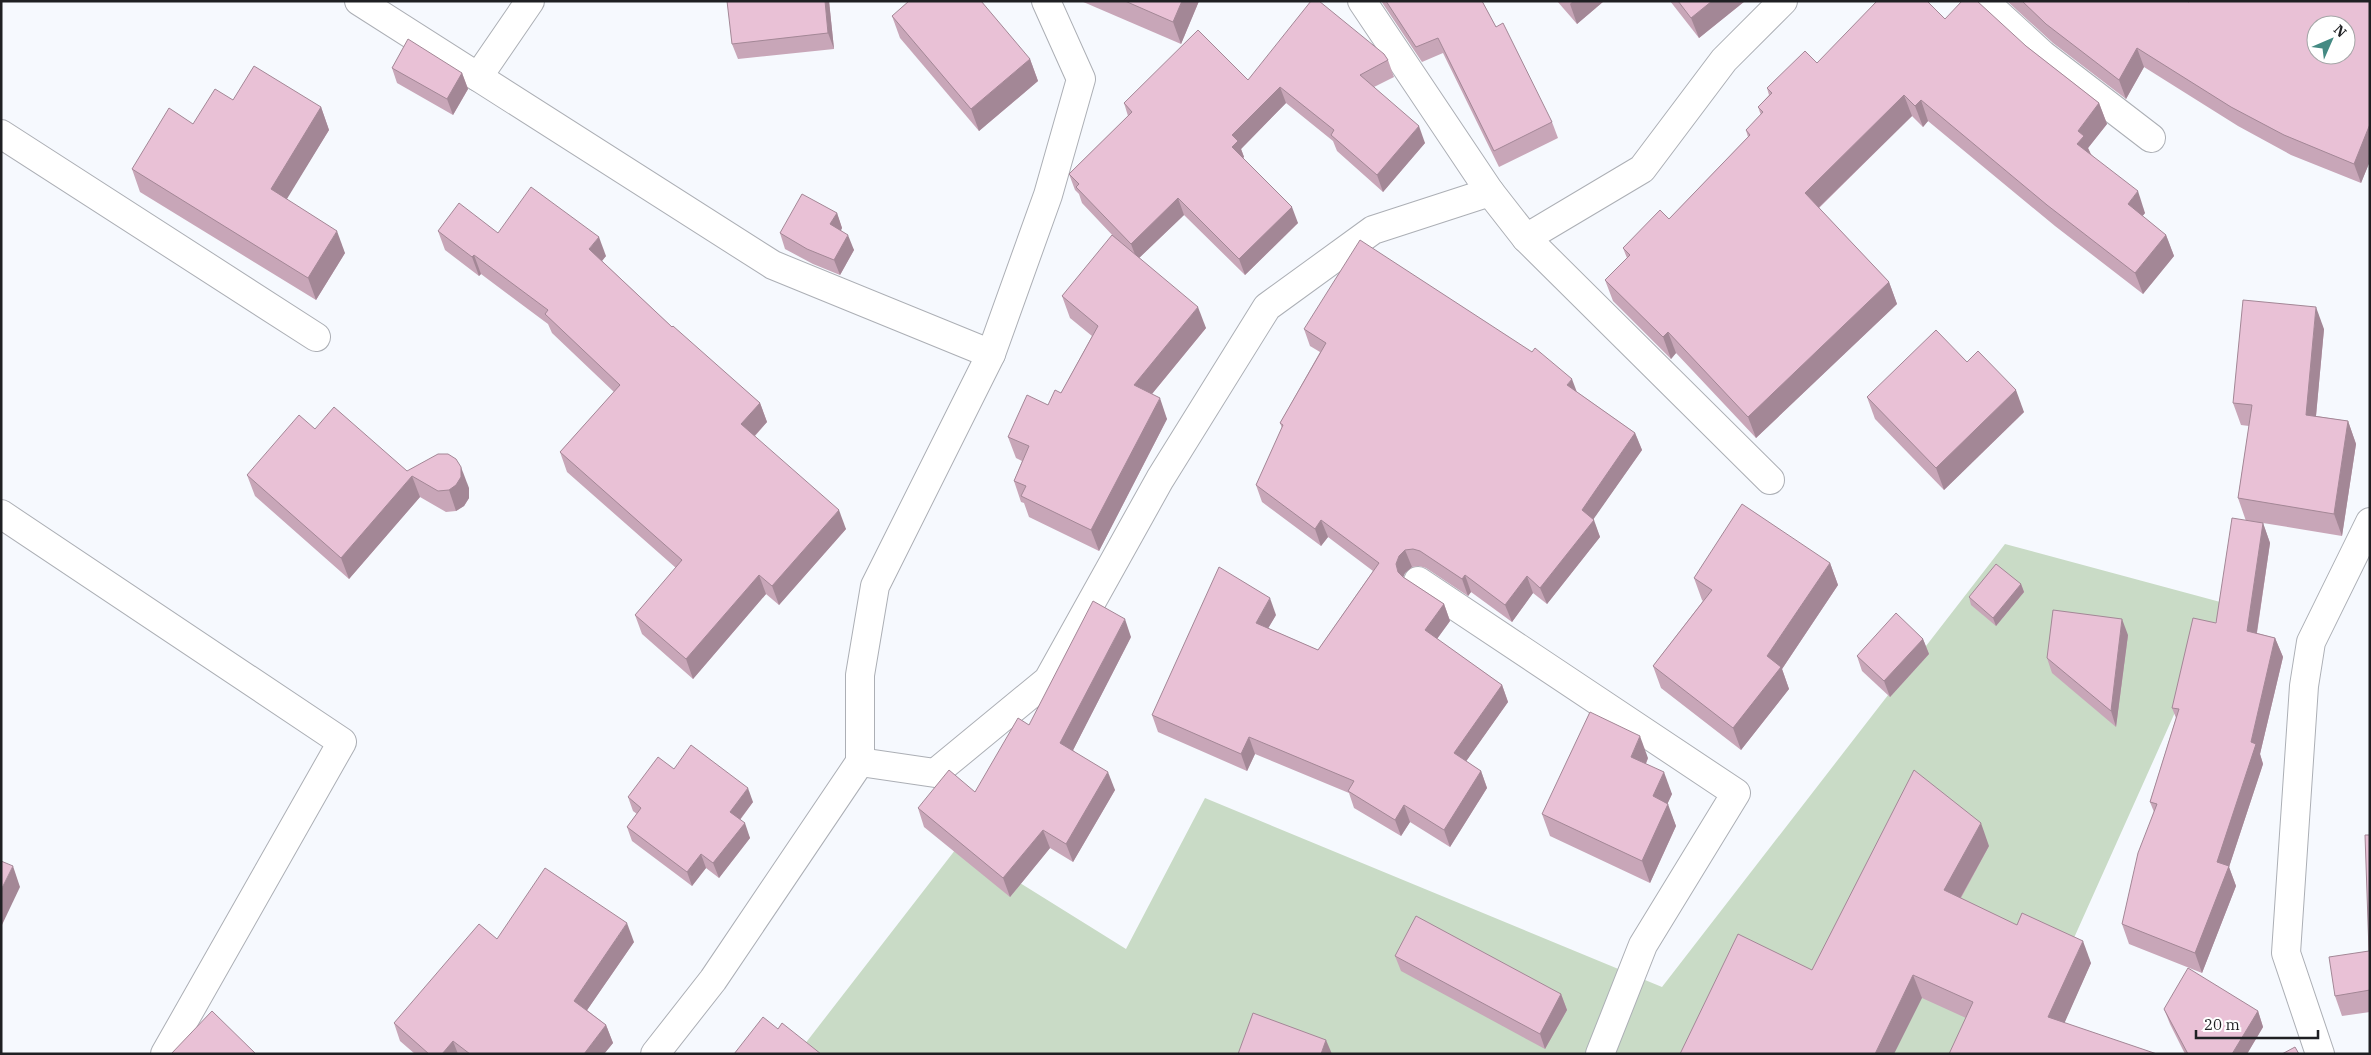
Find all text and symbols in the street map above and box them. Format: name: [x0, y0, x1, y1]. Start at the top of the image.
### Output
north arrow: [2306, 15, 2356, 65]
text: N: [2330, 21, 2350, 41]
scale bar: [2196, 1008, 2318, 1040]
text: 20 m: [2204, 1015, 2240, 1034]

